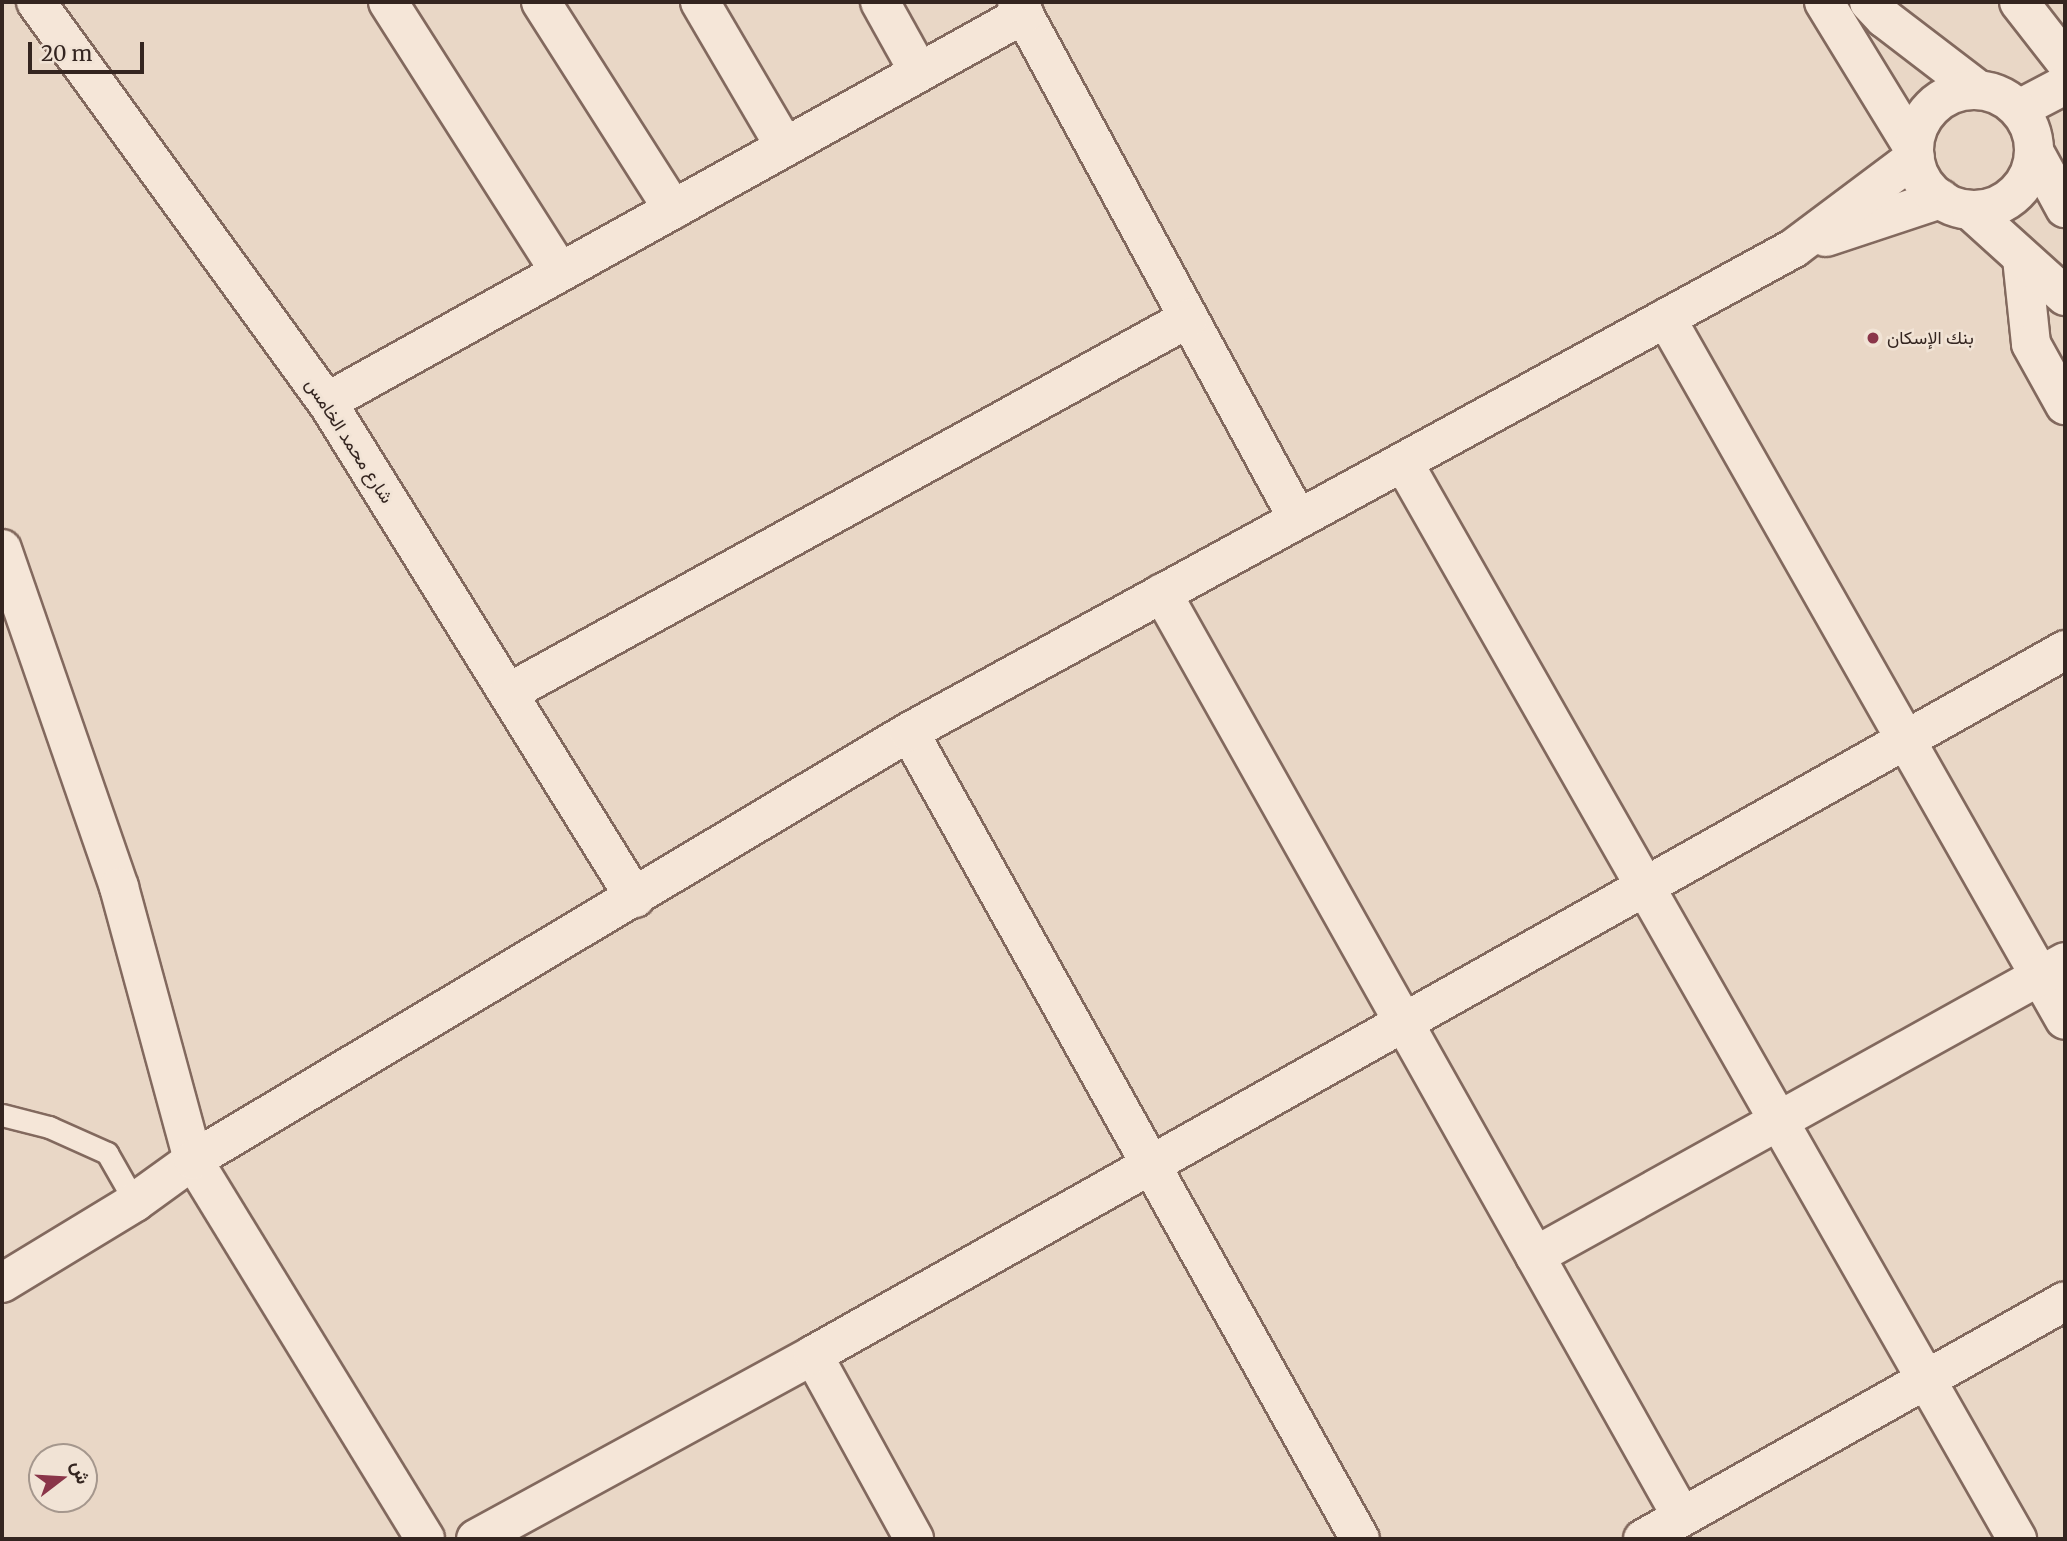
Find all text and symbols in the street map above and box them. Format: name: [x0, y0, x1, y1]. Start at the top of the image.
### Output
scale bar: [32, 28, 147, 72]
text: 20 m: [41, 40, 92, 67]
place label: بنك الإسكان: [1887, 327, 1974, 349]
marker: بنك الإسكان: [1865, 330, 1881, 346]
street label: شارع محمد الخامس: [301, 374, 397, 508]
north arrow: [28, 1443, 98, 1513]
text: ش: [66, 1458, 96, 1487]

